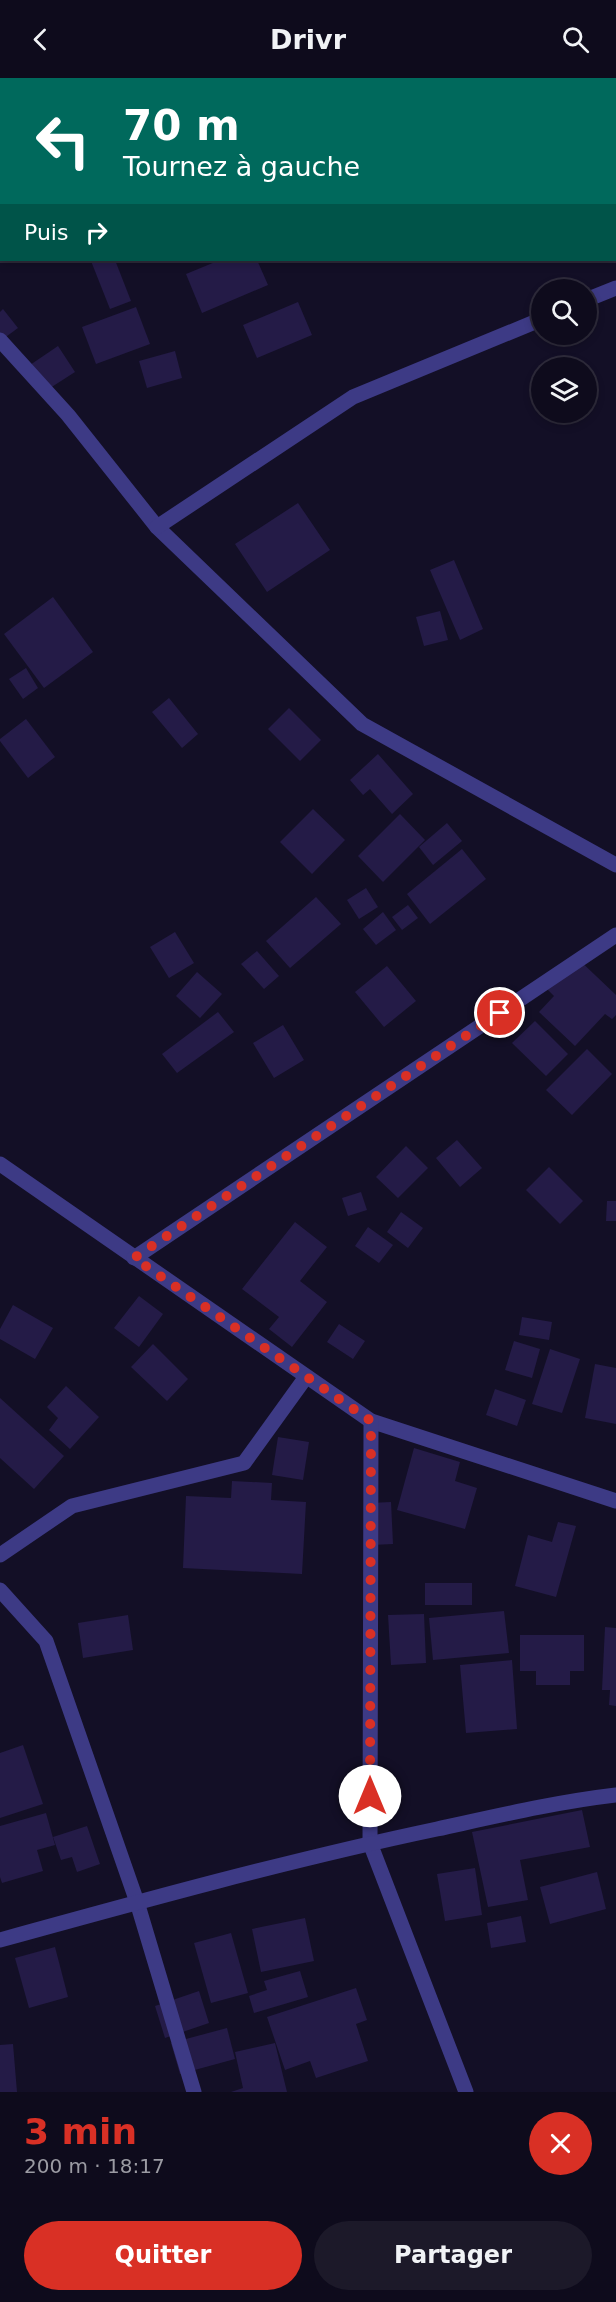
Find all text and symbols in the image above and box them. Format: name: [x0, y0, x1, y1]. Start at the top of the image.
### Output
icon: back: [24, 23, 57, 56]
icon: search: [559, 23, 592, 56]
text: Drivr: [270, 24, 346, 55]
text: 70 m: [123, 101, 240, 150]
icon: left: [24, 102, 102, 180]
text: Tournez à gauche: [123, 151, 360, 182]
icon: right: [80, 216, 113, 249]
text: Puis: [24, 220, 68, 245]
map controls: [531, 279, 597, 423]
button: search: [531, 279, 597, 345]
button: layers: [531, 357, 597, 423]
pin: [474, 987, 525, 1038]
icon: arrive: [483, 996, 516, 1029]
position arrow: [338, 1764, 402, 1828]
text: 3 min: [24, 2111, 137, 2152]
button: close: [529, 2112, 592, 2175]
text: 200 m · 18:17: [24, 2154, 165, 2178]
button: Quitter: [24, 2221, 302, 2290]
button: Partager: [314, 2221, 592, 2290]

